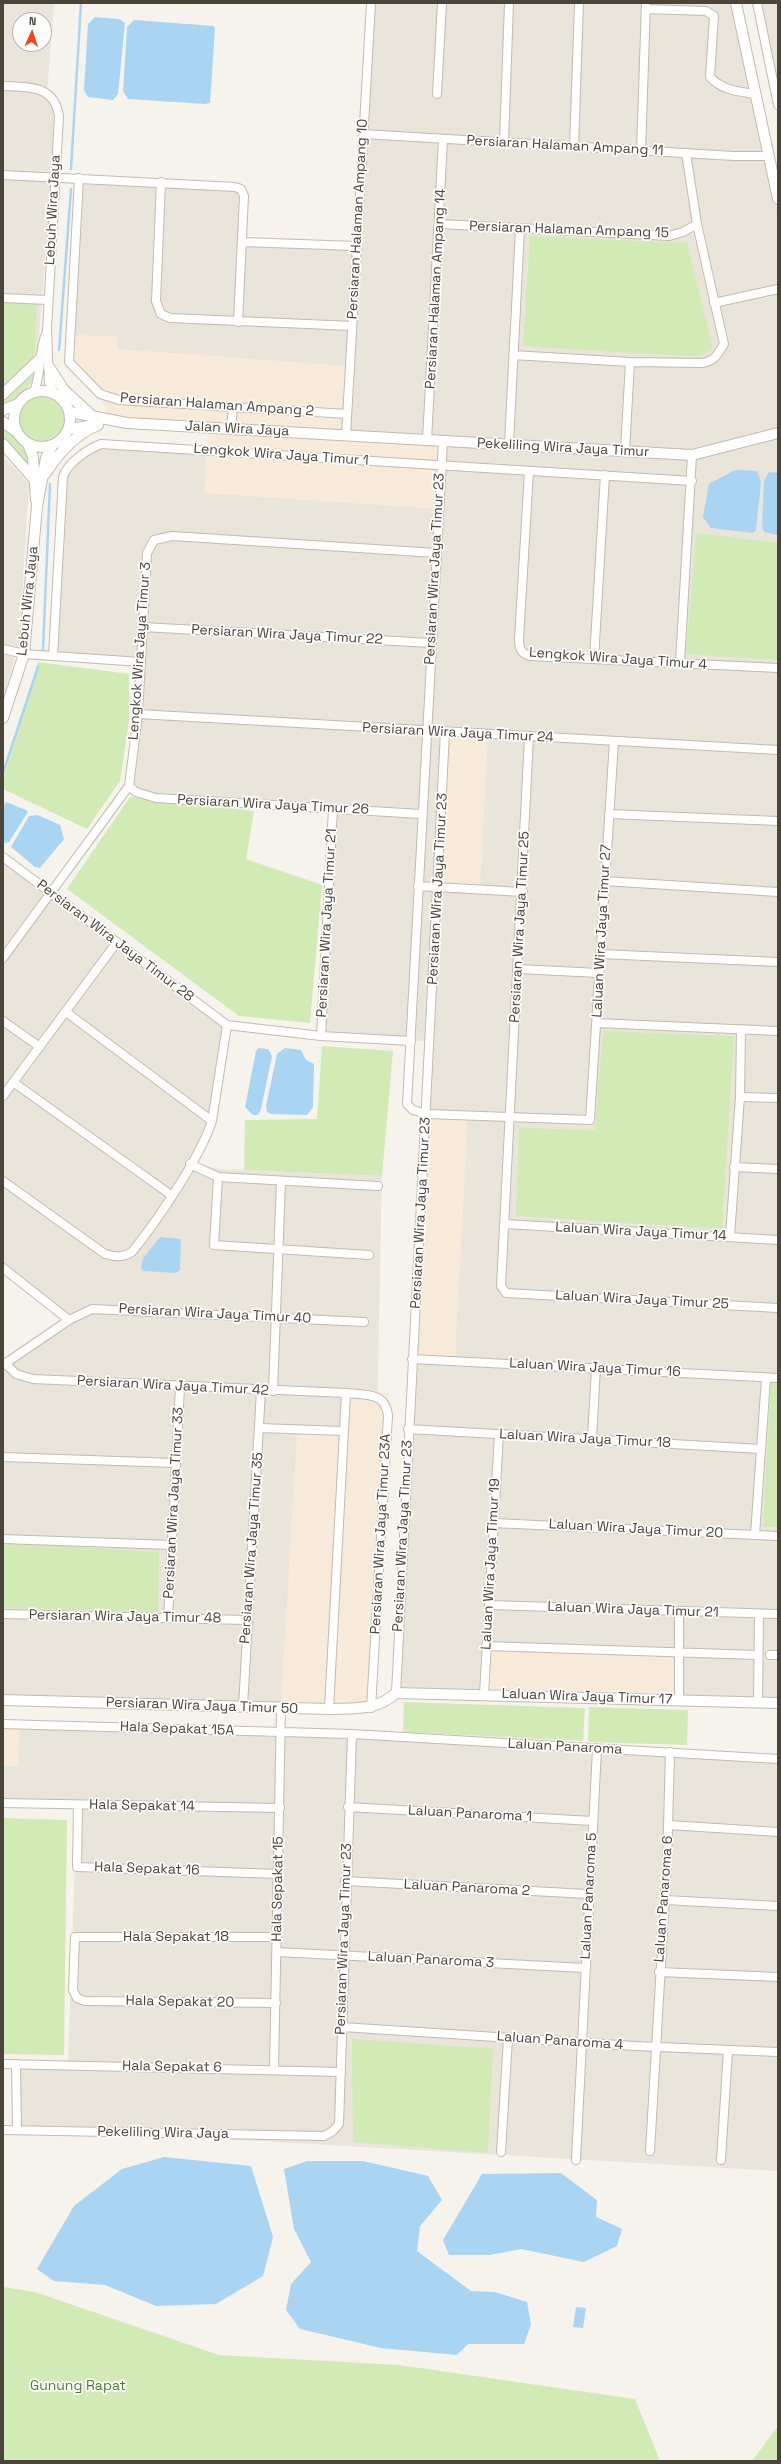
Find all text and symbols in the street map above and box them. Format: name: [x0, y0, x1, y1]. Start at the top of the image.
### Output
north arrow: [12, 12, 52, 52]
text: N: [29, 14, 37, 28]
street label: Persiaran Halaman Ampang 10: [344, 118, 372, 320]
street label: Persiaran Halaman Ampang 11: [466, 132, 664, 160]
street label: Lebuh Wira Jaya: [42, 154, 64, 266]
street label: Persiaran Halaman Ampang 14: [422, 188, 450, 390]
street label: Persiaran Halaman Ampang 15: [469, 218, 669, 242]
street label: Persiaran Halaman Ampang 2: [120, 390, 314, 420]
street label: Jalan Wira Jaya: [184, 418, 290, 440]
street label: Pekeliling Wira Jaya Timur: [476, 435, 650, 461]
street label: Lengkok Wira Jaya Timur 1: [193, 440, 369, 470]
street label: Persiaran Wira Jaya Timur 23: [422, 473, 448, 665]
street label: Lebuh Wira Jaya: [14, 545, 42, 657]
street label: Lengkok Wira Jaya Timur 3: [125, 562, 155, 740]
street label: Persiaran Wira Jaya Timur 22: [191, 622, 383, 648]
street label: Lengkok Wira Jaya Timur 4: [528, 644, 708, 674]
street label: Persiaran Wira Jaya Timur 24: [362, 720, 554, 746]
street label: Persiaran Wira Jaya Timur 26: [177, 792, 369, 818]
street label: Persiaran Wira Jaya Timur 23: [425, 793, 451, 985]
street label: Persiaran Wira Jaya Timur 21: [314, 828, 340, 1018]
street label: Persiaran Wira Jaya Timur 25: [507, 831, 533, 1023]
street label: Laluan Wira Jaya Timur 27: [589, 844, 615, 1018]
street label: Persiaran Wira Jaya Timur 28: [33, 876, 197, 1006]
street label: Persiaran Wira Jaya Timur 23: [408, 1117, 434, 1309]
street label: Laluan Wira Jaya Timur 14: [555, 1219, 727, 1245]
street label: Laluan Wira Jaya Timur 25: [555, 1287, 729, 1313]
street label: Persiaran Wira Jaya Timur 40: [118, 1301, 312, 1327]
street label: Laluan Wira Jaya Timur 16: [509, 1355, 681, 1381]
street label: Persiaran Wira Jaya Timur 42: [77, 1373, 269, 1399]
street label: Persiaran Wira Jaya Timur 33: [161, 1407, 187, 1599]
street label: Laluan Wira Jaya Timur 18: [499, 1426, 671, 1452]
street label: Persiaran Wira Jaya Timur 23A: [367, 1433, 395, 1635]
street label: Persiaran Wira Jaya Timur 23: [390, 1440, 416, 1632]
street label: Persiaran Wira Jaya Timur 35: [237, 1452, 267, 1644]
street label: Laluan Wira Jaya Timur 19: [478, 1478, 504, 1650]
street label: Laluan Wira Jaya Timur 20: [548, 1516, 724, 1542]
street label: Laluan Wira Jaya Timur 21: [547, 1599, 719, 1621]
street label: Persiaran Wira Jaya Timur 48: [29, 1607, 221, 1627]
street label: Laluan Wira Jaya Timur 17: [501, 1686, 673, 1708]
street label: Persiaran Wira Jaya Timur 50: [106, 1694, 298, 1718]
street label: Hala Sepakat 15A: [120, 1719, 234, 1739]
street label: Laluan Panaroma: [507, 1736, 623, 1758]
street label: Hala Sepakat 14: [89, 1797, 195, 1815]
street label: Laluan Panaroma 1: [408, 1802, 532, 1826]
street label: Laluan Panaroma 5: [577, 1832, 601, 1960]
street label: Laluan Panaroma 6: [651, 1835, 677, 1963]
street label: Hala Sepakat 15: [269, 1836, 287, 1942]
street label: Persiaran Wira Jaya Timur 23: [332, 1843, 356, 2035]
street label: Hala Sepakat 16: [94, 1859, 200, 1879]
street label: Laluan Panaroma 2: [403, 1876, 531, 1900]
street label: Hala Sepakat 18: [123, 1929, 229, 1945]
street label: Laluan Panaroma 3: [367, 1948, 495, 1972]
street label: Hala Sepakat 20: [126, 1993, 234, 2011]
street label: Laluan Panaroma 4: [496, 2028, 624, 2054]
street label: Hala Sepakat 6: [122, 2058, 222, 2076]
street label: Pekeliling Wira Jaya: [97, 2123, 229, 2143]
park label: Gunung Rapat: [30, 2378, 126, 2394]

